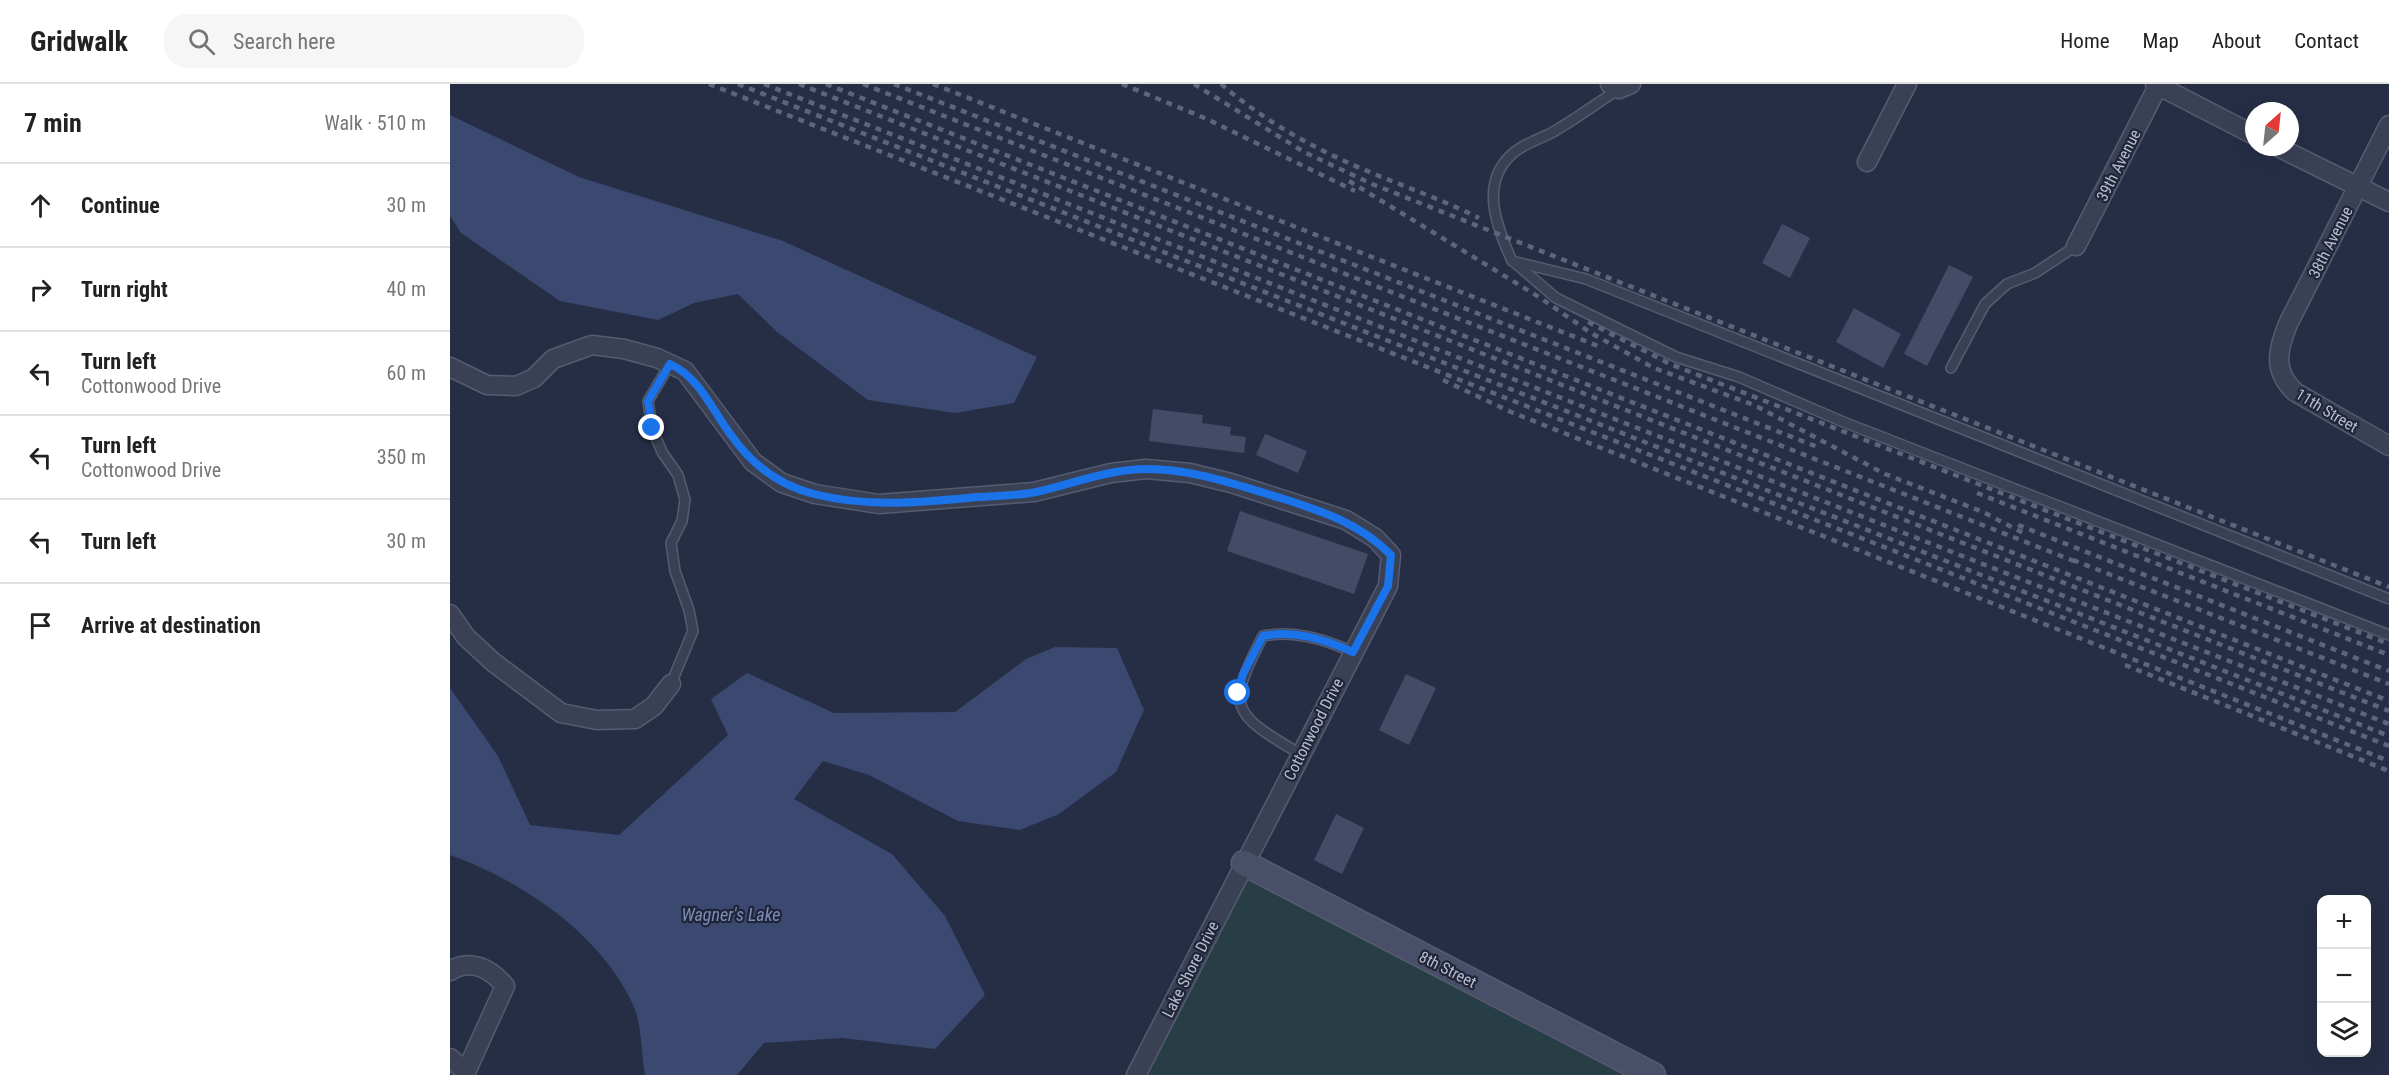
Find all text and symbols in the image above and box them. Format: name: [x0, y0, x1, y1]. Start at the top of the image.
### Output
search box: [164, 14, 584, 68]
text: Gridwalk: [30, 25, 128, 58]
icon: search: [185, 25, 218, 58]
text: Search here: [233, 29, 335, 54]
text: Home: [2060, 29, 2110, 53]
text: Map: [2143, 29, 2179, 53]
text: About: [2212, 29, 2261, 53]
text: Contact: [2294, 29, 2359, 53]
north arrow: [2245, 102, 2299, 156]
text: 7 min: [24, 108, 82, 138]
text: Walk · 510 m: [325, 111, 426, 135]
street label: 39th Avenue: [2092, 126, 2145, 204]
icon: ahead: [24, 189, 57, 222]
text: Continue: [81, 193, 160, 218]
text: 30 m: [387, 193, 426, 217]
street label: 38th Avenue: [2304, 203, 2357, 281]
icon: right: [24, 273, 57, 306]
text: Turn right: [81, 277, 168, 302]
text: 40 m: [387, 277, 426, 301]
text: Turn left: [81, 349, 156, 374]
icon: left: [24, 357, 57, 390]
text: 60 m: [387, 361, 426, 385]
text: Cottonwood Drive: [81, 374, 221, 398]
street label: 11th Street: [2292, 384, 2362, 437]
route end: [638, 414, 664, 440]
text: Turn left: [81, 433, 156, 458]
icon: left: [24, 441, 57, 474]
text: 350 m: [377, 445, 426, 469]
text: Cottonwood Drive: [81, 458, 221, 482]
icon: left: [24, 525, 57, 558]
text: Turn left: [81, 529, 156, 554]
text: 30 m: [387, 529, 426, 553]
icon: arrive: [24, 609, 57, 642]
text: Arrive at destination: [81, 613, 261, 638]
street label: Cottonwood Drive: [1280, 675, 1347, 784]
route start: [1224, 679, 1250, 705]
map controls: [2317, 895, 2371, 1057]
button: +: [2317, 895, 2371, 949]
water label: Wagner's Lake: [681, 904, 781, 925]
street label: Lake Shore Drive: [1158, 918, 1223, 1020]
street label: 8th Street: [1416, 947, 1480, 992]
button: −: [2317, 949, 2371, 1003]
button: layers: [2317, 1003, 2371, 1057]

